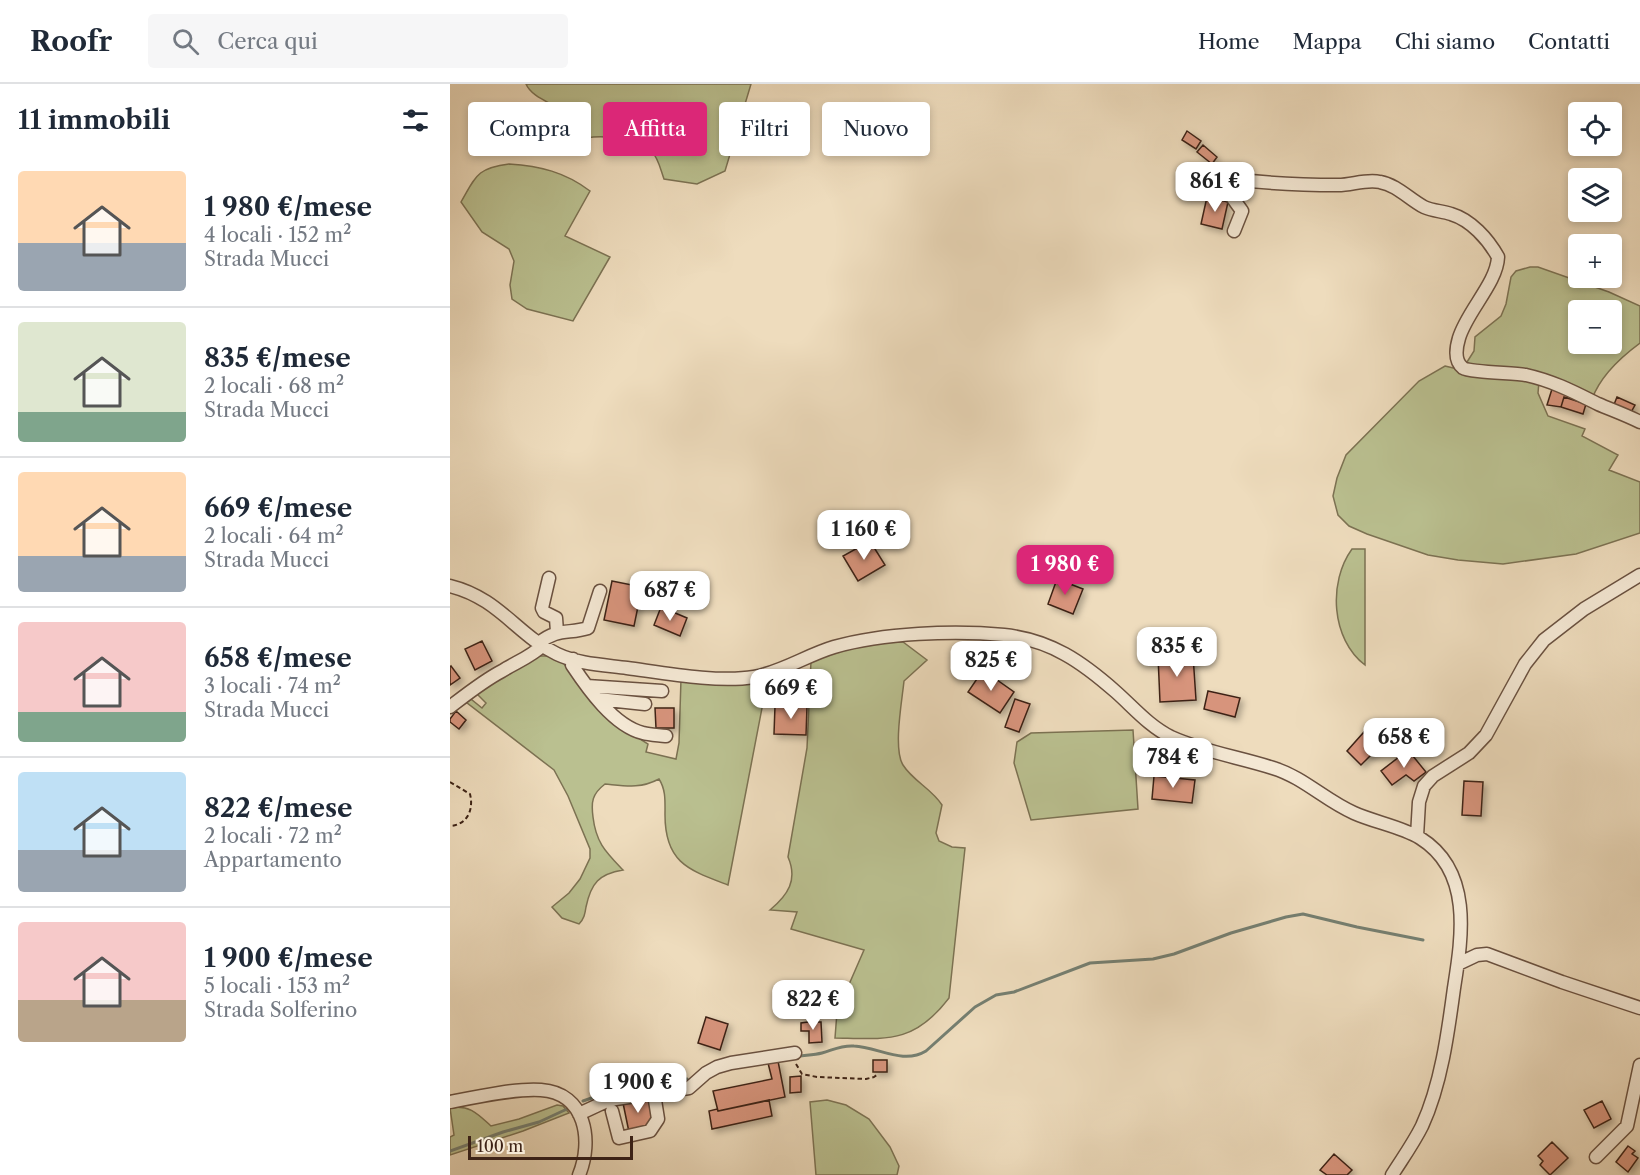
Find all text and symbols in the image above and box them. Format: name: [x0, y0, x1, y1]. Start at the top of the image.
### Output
search box: [148, 14, 568, 68]
text: Roofr: [30, 24, 112, 58]
icon: search: [169, 25, 202, 58]
text: Cerca qui: [217, 28, 318, 55]
text: Home: [1198, 29, 1260, 54]
text: Mappa: [1293, 29, 1362, 54]
text: Chi siamo: [1395, 29, 1495, 54]
text: Contatti: [1528, 29, 1610, 54]
chip: Compra: [468, 102, 591, 156]
chip: Affitta: [603, 102, 707, 156]
chip: Filtri: [719, 102, 810, 156]
chip: Nuovo: [822, 102, 930, 156]
map controls: [1568, 102, 1622, 354]
button: locate: [1568, 102, 1622, 156]
text: 11 immobili: [18, 104, 170, 136]
icon: filters: [399, 104, 432, 137]
pin: 861 €: [1173, 162, 1257, 213]
button: layers: [1568, 168, 1622, 222]
text: 861 €: [1190, 169, 1241, 193]
text: 1 980 €/mese: [204, 191, 372, 223]
icon: home: [66, 195, 138, 267]
text: 4 locali · 152 m²: [204, 223, 351, 247]
button: +: [1568, 234, 1622, 288]
text: Strada Mucci: [204, 247, 329, 271]
button: −: [1568, 300, 1622, 354]
text: 835 €/mese: [204, 342, 351, 374]
icon: home: [66, 346, 138, 418]
text: 2 locali · 68 m²: [204, 374, 344, 398]
text: Strada Mucci: [204, 398, 329, 422]
text: 669 €/mese: [204, 492, 352, 524]
icon: home: [66, 496, 138, 568]
pin: 1 160 €: [809, 510, 919, 561]
text: 1 160 €: [831, 517, 897, 541]
text: 2 locali · 64 m²: [204, 524, 344, 548]
pin: 1 980 €: [1010, 545, 1120, 596]
text: Strada Mucci: [204, 548, 329, 572]
text: 1 980 €: [1031, 552, 1099, 576]
pin: 687 €: [628, 571, 712, 622]
text: 687 €: [644, 578, 696, 602]
pin: 835 €: [1135, 627, 1219, 678]
text: 835 €: [1151, 634, 1203, 658]
pin: 825 €: [949, 641, 1033, 692]
text: 658 €/mese: [204, 642, 352, 674]
icon: home: [66, 646, 138, 718]
text: 825 €: [965, 648, 1017, 672]
pin: 669 €: [749, 669, 833, 720]
text: 3 locali · 74 m²: [204, 674, 341, 698]
text: 669 €: [764, 676, 818, 700]
text: Strada Mucci: [204, 698, 329, 722]
pin: 658 €: [1362, 718, 1446, 769]
text: 658 €: [1377, 725, 1431, 749]
pin: 784 €: [1131, 738, 1215, 789]
text: 784 €: [1147, 745, 1199, 769]
text: 822 €/mese: [204, 792, 353, 824]
icon: home: [66, 796, 138, 868]
text: 2 locali · 72 m²: [204, 824, 342, 848]
text: Appartamento: [204, 848, 342, 872]
text: 1 900 €/mese: [204, 942, 373, 974]
icon: home: [66, 946, 138, 1018]
text: 5 locali · 153 m²: [204, 974, 350, 998]
pin: 822 €: [771, 980, 855, 1031]
text: 822 €: [786, 987, 840, 1011]
text: Strada Solferino: [204, 998, 357, 1022]
pin: 1 900 €: [583, 1063, 693, 1114]
text: 1 900 €: [603, 1070, 673, 1094]
scale bar: [468, 1133, 633, 1160]
text: 100 m: [477, 1136, 523, 1156]

